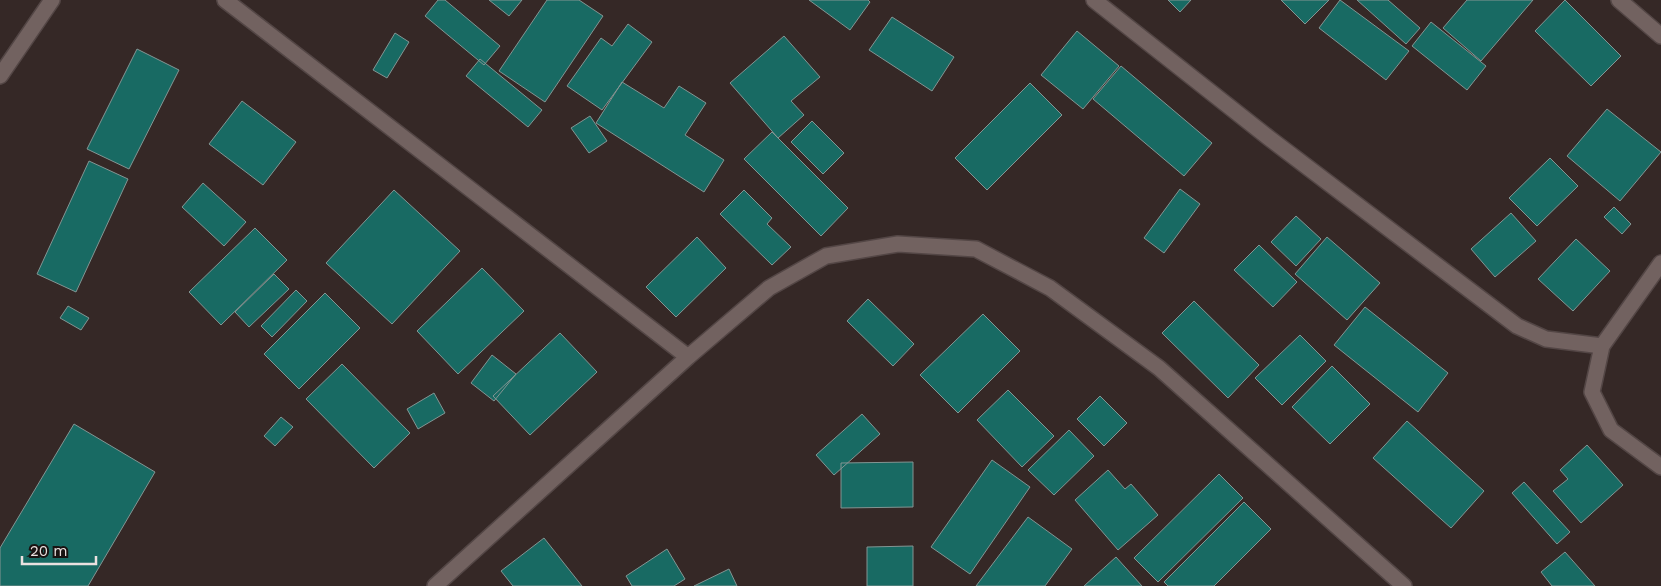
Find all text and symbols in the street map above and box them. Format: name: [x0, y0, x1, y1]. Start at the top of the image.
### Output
scale bar: [22, 534, 96, 566]
text: 20 m: [30, 542, 68, 560]

